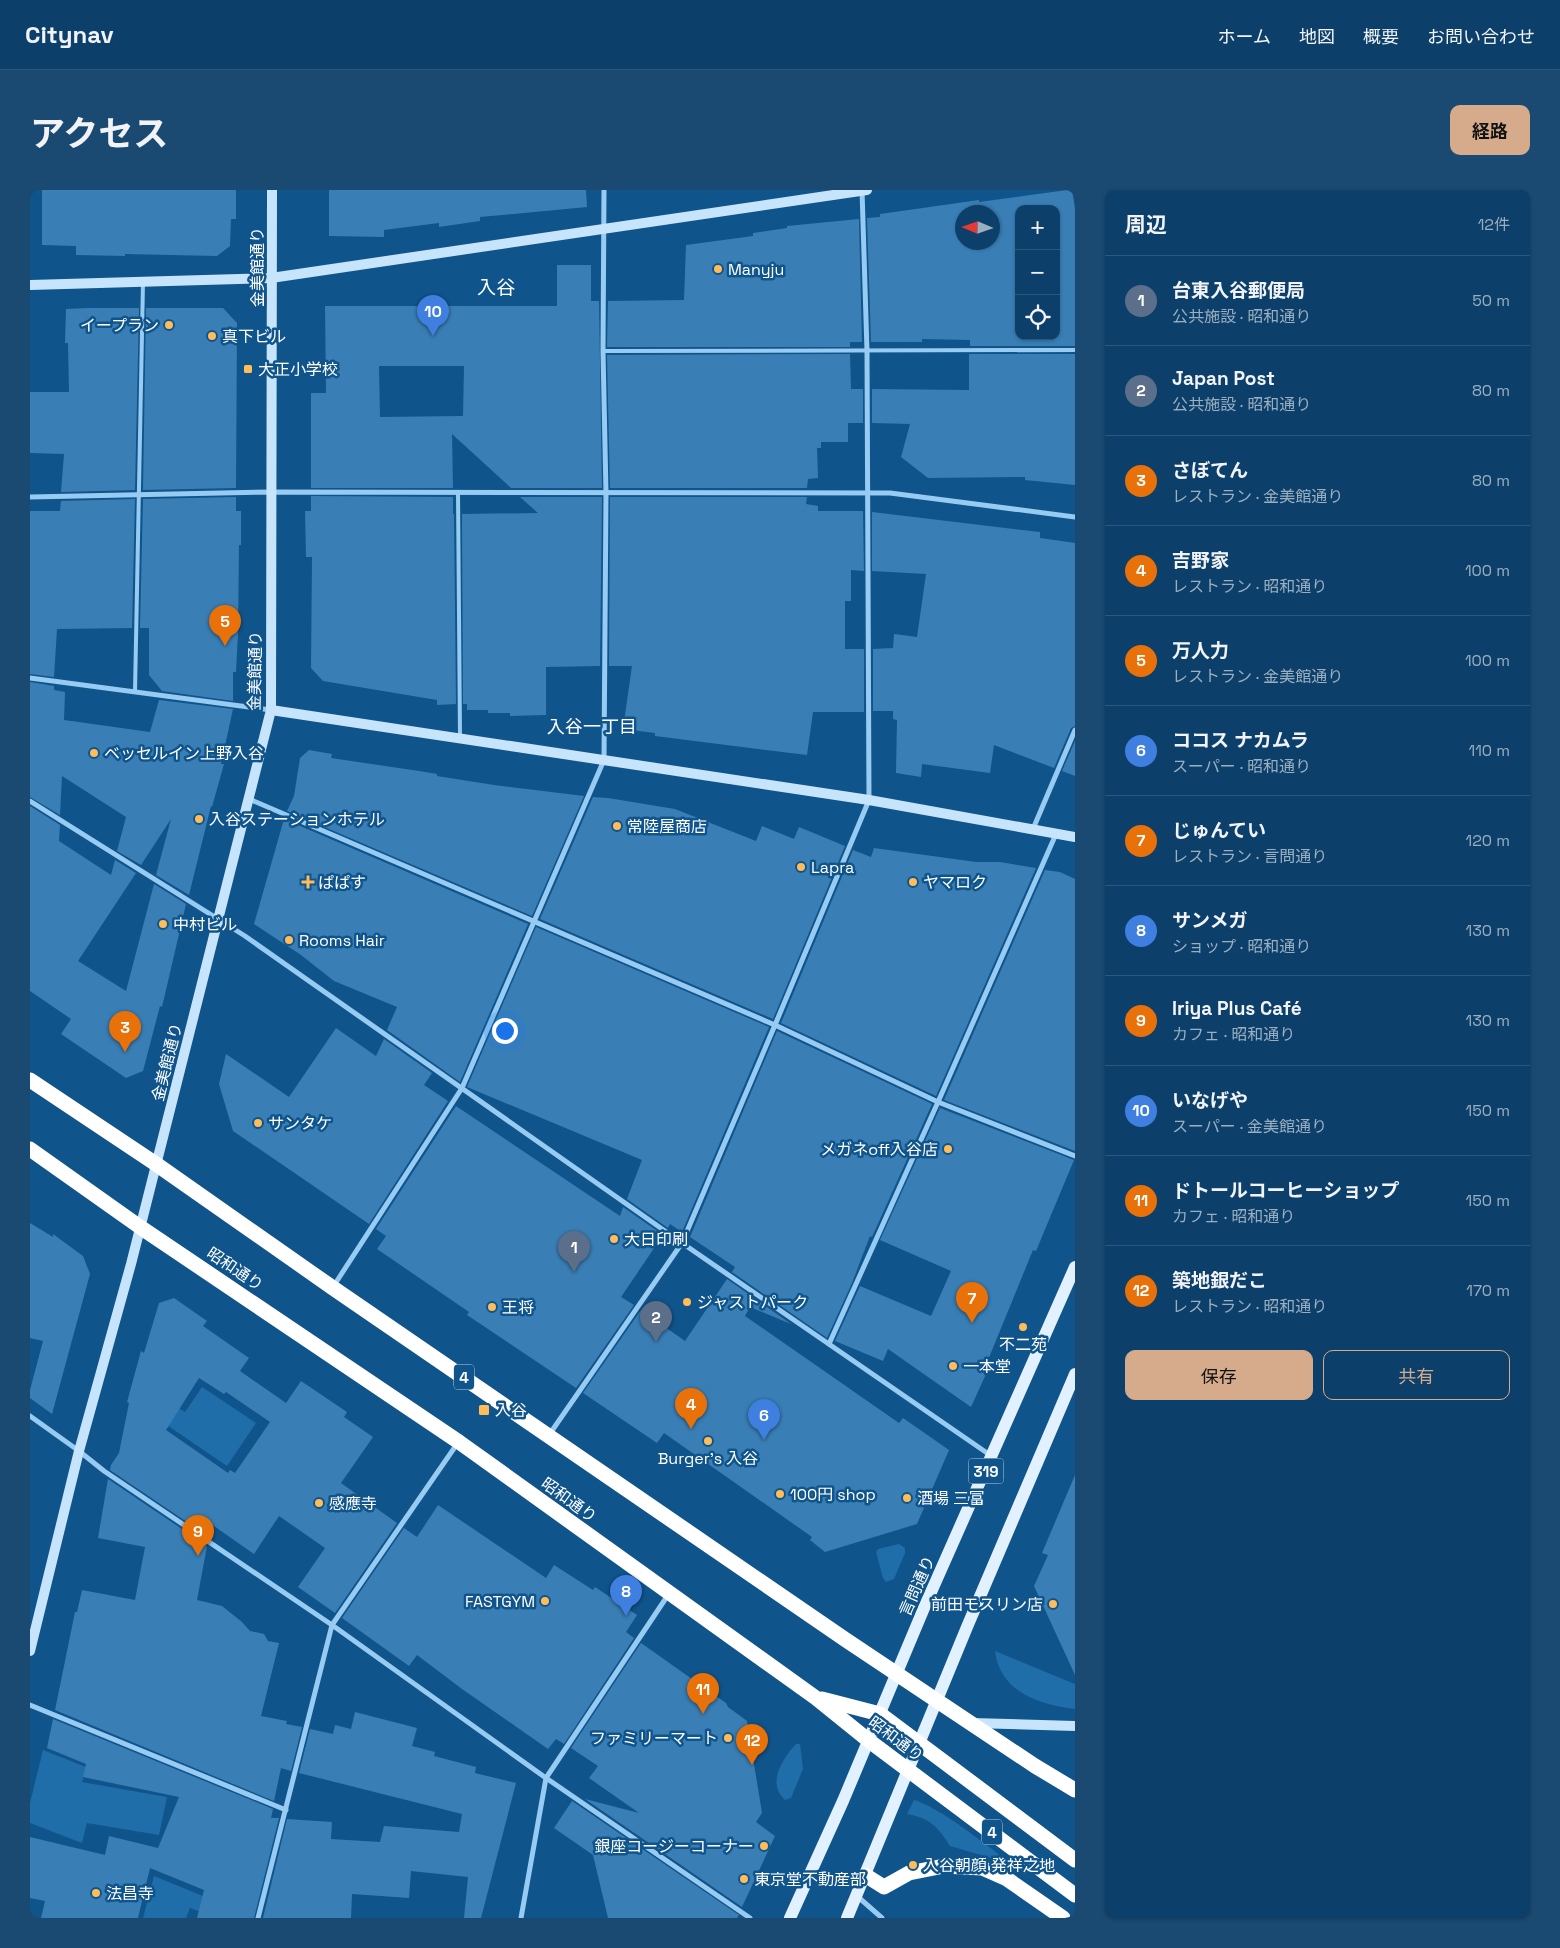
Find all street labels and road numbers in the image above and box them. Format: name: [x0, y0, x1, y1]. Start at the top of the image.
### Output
street label: 金美館通り: [247, 227, 268, 307]
street label: 金美館通り: [244, 631, 266, 711]
street label: 金美館通り: [147, 1021, 187, 1103]
street label: 昭和通り: [203, 1242, 267, 1296]
road number: 4: [454, 1364, 474, 1390]
road number: 319: [968, 1458, 1004, 1484]
street label: 昭和通り: [537, 1473, 601, 1527]
street label: 言問通り: [894, 1552, 940, 1620]
street label: 昭和通り: [864, 1711, 928, 1767]
road number: 4: [982, 1820, 1002, 1844]

